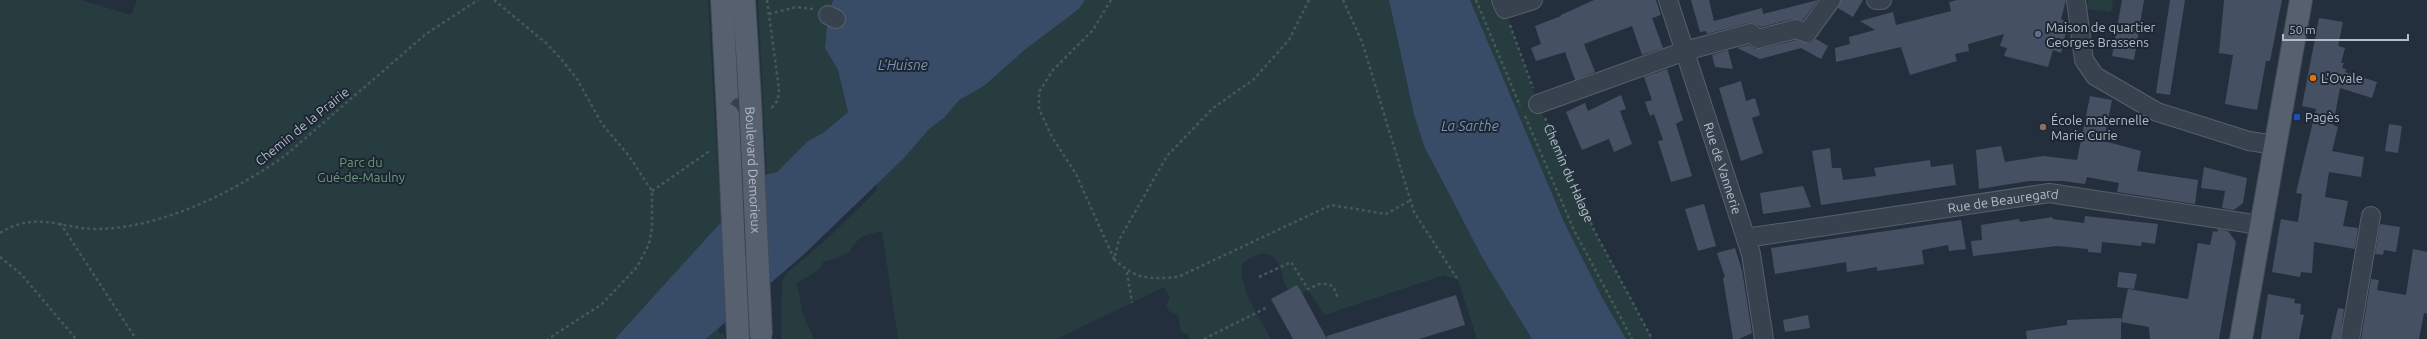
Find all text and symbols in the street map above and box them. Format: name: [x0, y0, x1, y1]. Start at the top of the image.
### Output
scale bar: [2283, 16, 2408, 42]
place label: Maison de quartier Georges Brassens: [2046, 20, 2156, 49]
text: 50 m: [2289, 23, 2316, 36]
marker: Maison de quartier Georges Brassens: [2033, 29, 2043, 39]
water label: L'Huisne: [878, 57, 928, 73]
place label: L'Ovale: [2321, 71, 2363, 85]
marker: L'Ovale: [2308, 73, 2318, 83]
street label: Chemin de la Prairie: [253, 84, 351, 168]
street label: Boulevard Demorieux: [743, 106, 763, 234]
place label: Pagès: [2305, 110, 2340, 124]
place label: École maternelle Marie Curie: [2051, 112, 2149, 142]
marker: Pagès: [2292, 112, 2302, 122]
water label: La Sarthe: [1441, 118, 1499, 134]
street label: Rue de Vannerie: [1701, 121, 1744, 216]
street label: Chemin du Halage: [1541, 122, 1597, 224]
marker: École maternelle Marie Curie: [2038, 122, 2048, 132]
park label: Parc du Gué-de-Maulny: [317, 155, 405, 184]
street label: Rue de Beauregard: [1947, 186, 2060, 215]

